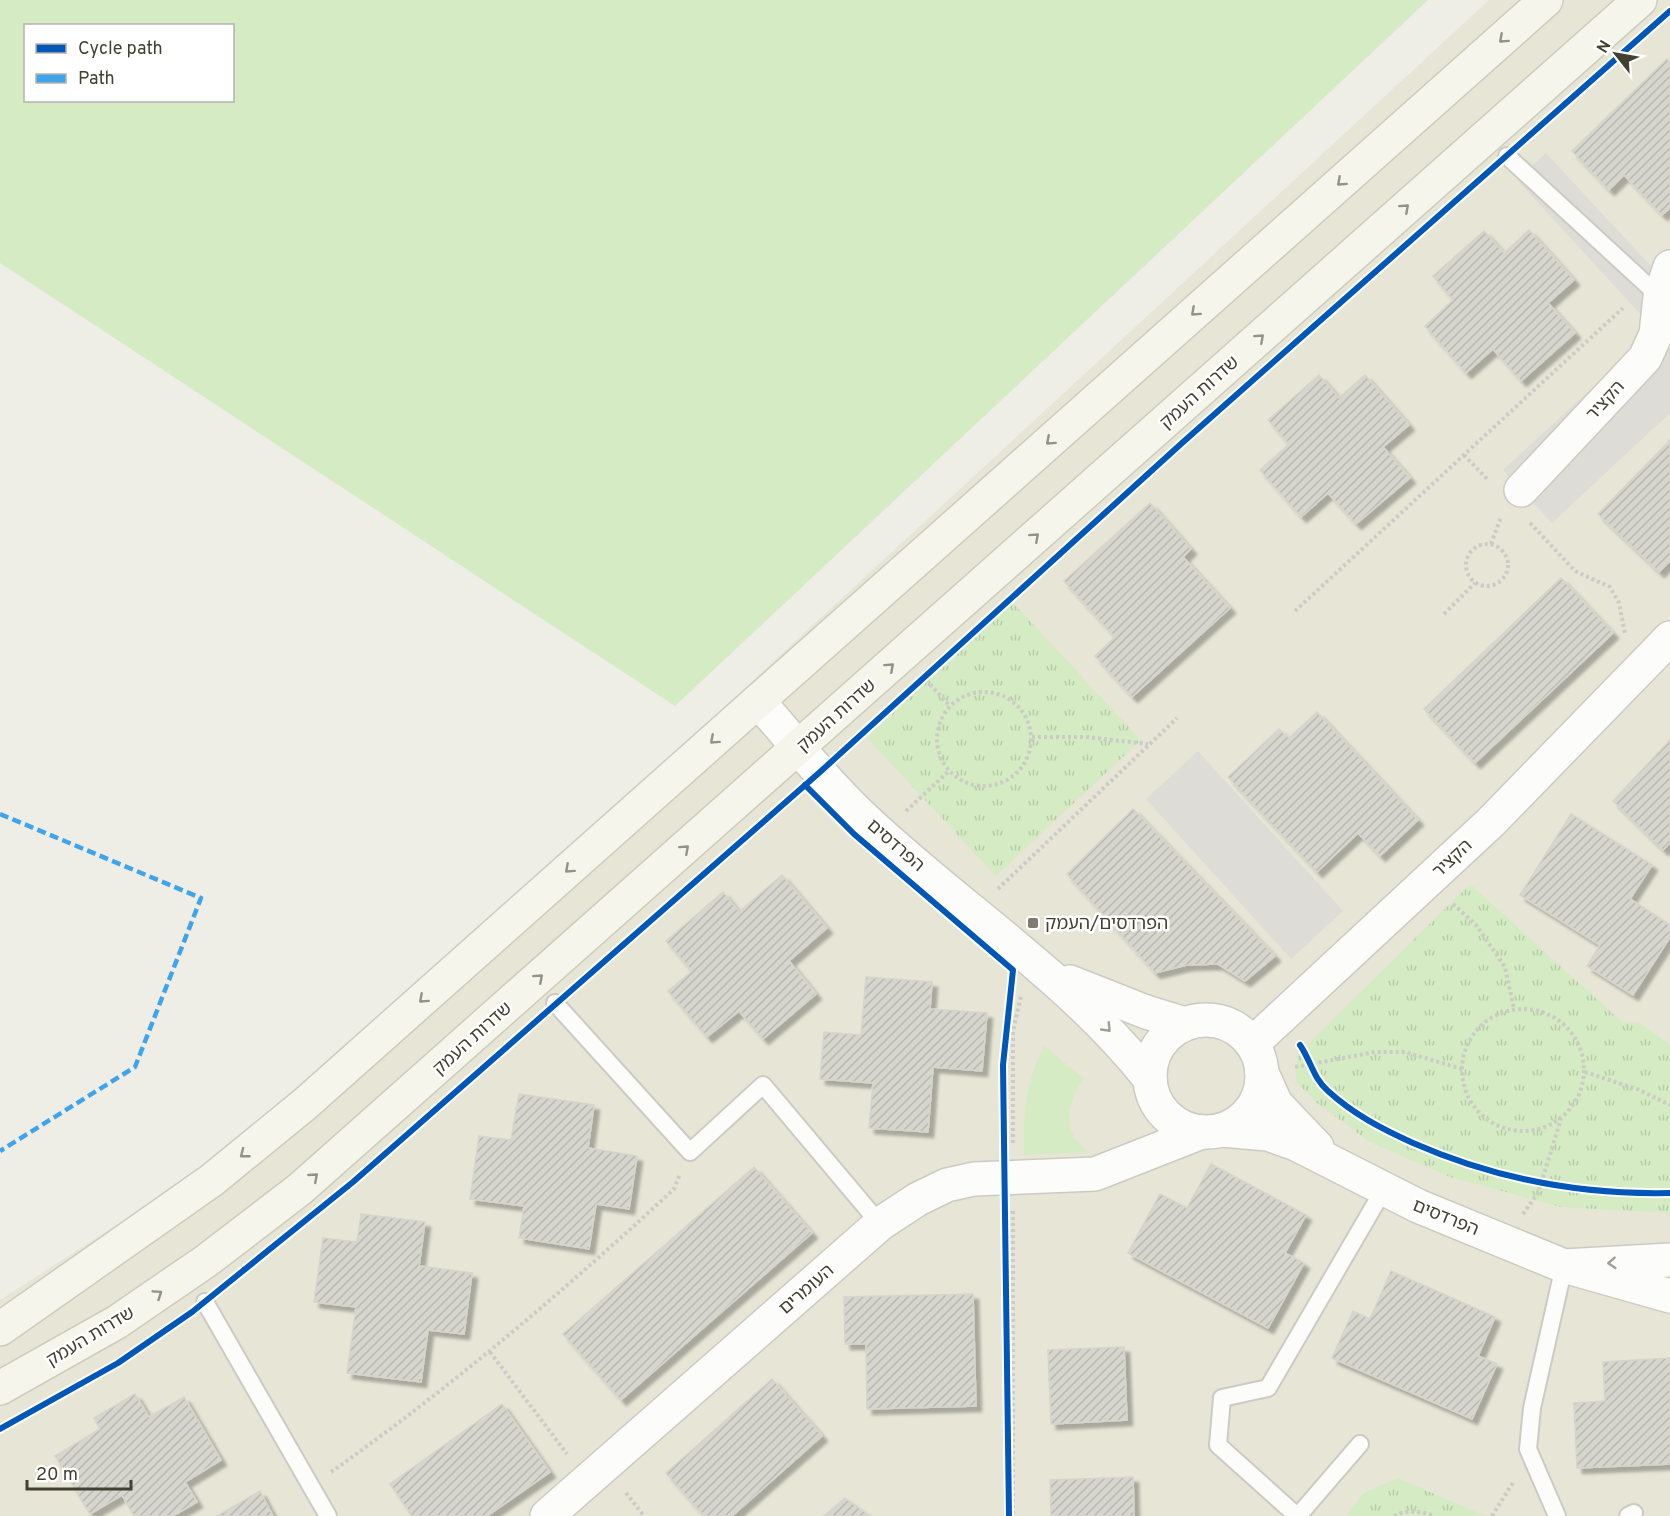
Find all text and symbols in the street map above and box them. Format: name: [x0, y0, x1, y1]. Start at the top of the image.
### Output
legend: [24, 24, 234, 102]
north arrow: [1586, 24, 1646, 84]
one-way arrow: [1499, 32, 1510, 43]
text: N: [1593, 37, 1616, 57]
text: Cycle path: [78, 38, 163, 61]
text: Path: [78, 68, 115, 91]
one-way arrow: [1337, 175, 1348, 186]
one-way arrow: [1398, 204, 1409, 215]
one-way arrow: [1192, 305, 1202, 316]
one-way arrow: [1253, 334, 1263, 345]
street label: שדרות העמק: [1156, 352, 1244, 435]
street label: הקציר: [1582, 376, 1630, 426]
one-way arrow: [1046, 434, 1057, 445]
one-way arrow: [1028, 533, 1039, 544]
one-way arrow: [883, 663, 893, 674]
street label: שדרות העמק: [793, 675, 881, 758]
one-way arrow: [711, 733, 721, 744]
street label: הפרדסים: [861, 815, 929, 878]
street label: הקציר: [1428, 835, 1478, 883]
one-way arrow: [678, 845, 689, 856]
one-way arrow: [565, 862, 575, 873]
place label: הפרדסים/העמק: [1045, 913, 1168, 936]
marker: הפרדסים/העמק: [1026, 916, 1040, 930]
one-way arrow: [532, 974, 543, 985]
one-way arrow: [419, 992, 430, 1003]
street label: שדרות העמק: [429, 998, 517, 1081]
one-way arrow: [1099, 1020, 1110, 1031]
one-way arrow: [240, 1147, 251, 1158]
one-way arrow: [307, 1173, 318, 1184]
street label: הפרדסים: [1409, 1195, 1482, 1242]
one-way arrow: [1607, 1256, 1616, 1269]
street label: העומרים: [775, 1260, 839, 1320]
one-way arrow: [152, 1290, 163, 1301]
street label: שדרות העמק: [43, 1302, 139, 1373]
scale bar: [27, 1453, 130, 1491]
text: 20 m: [36, 1464, 78, 1487]

